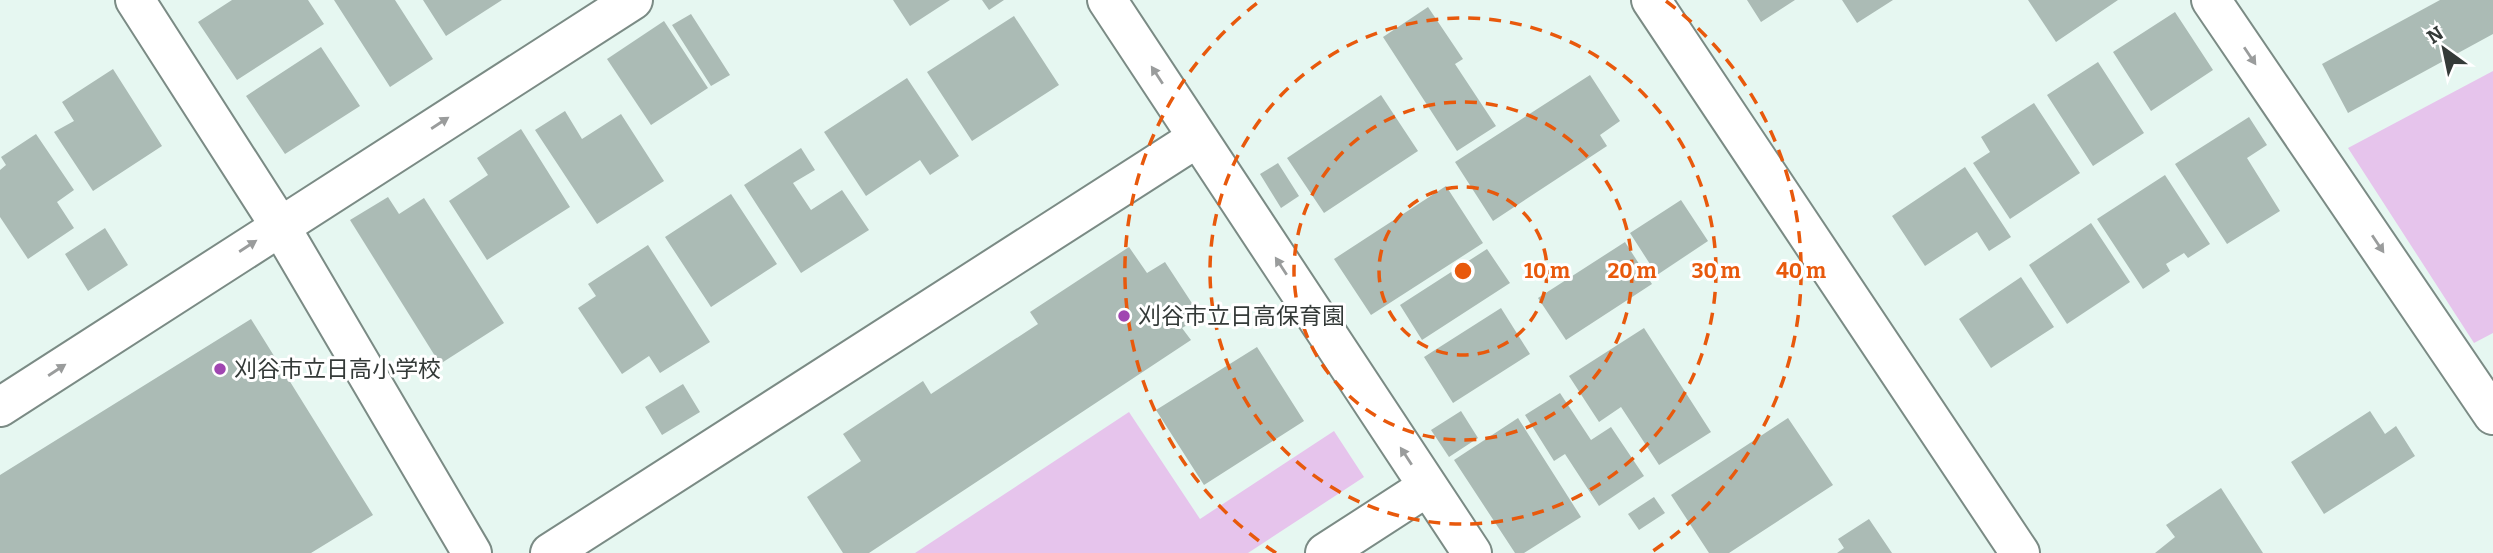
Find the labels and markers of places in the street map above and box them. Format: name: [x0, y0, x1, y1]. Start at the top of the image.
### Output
centre of rings: [1451, 259, 1475, 283]
place label: 刈谷市立日高保育園: [1138, 302, 1345, 330]
marker: 刈谷市立日高保育園: [1116, 308, 1132, 324]
place label: 刈谷市立日高小学校: [234, 355, 441, 383]
marker: 刈谷市立日高小学校: [212, 361, 228, 377]

